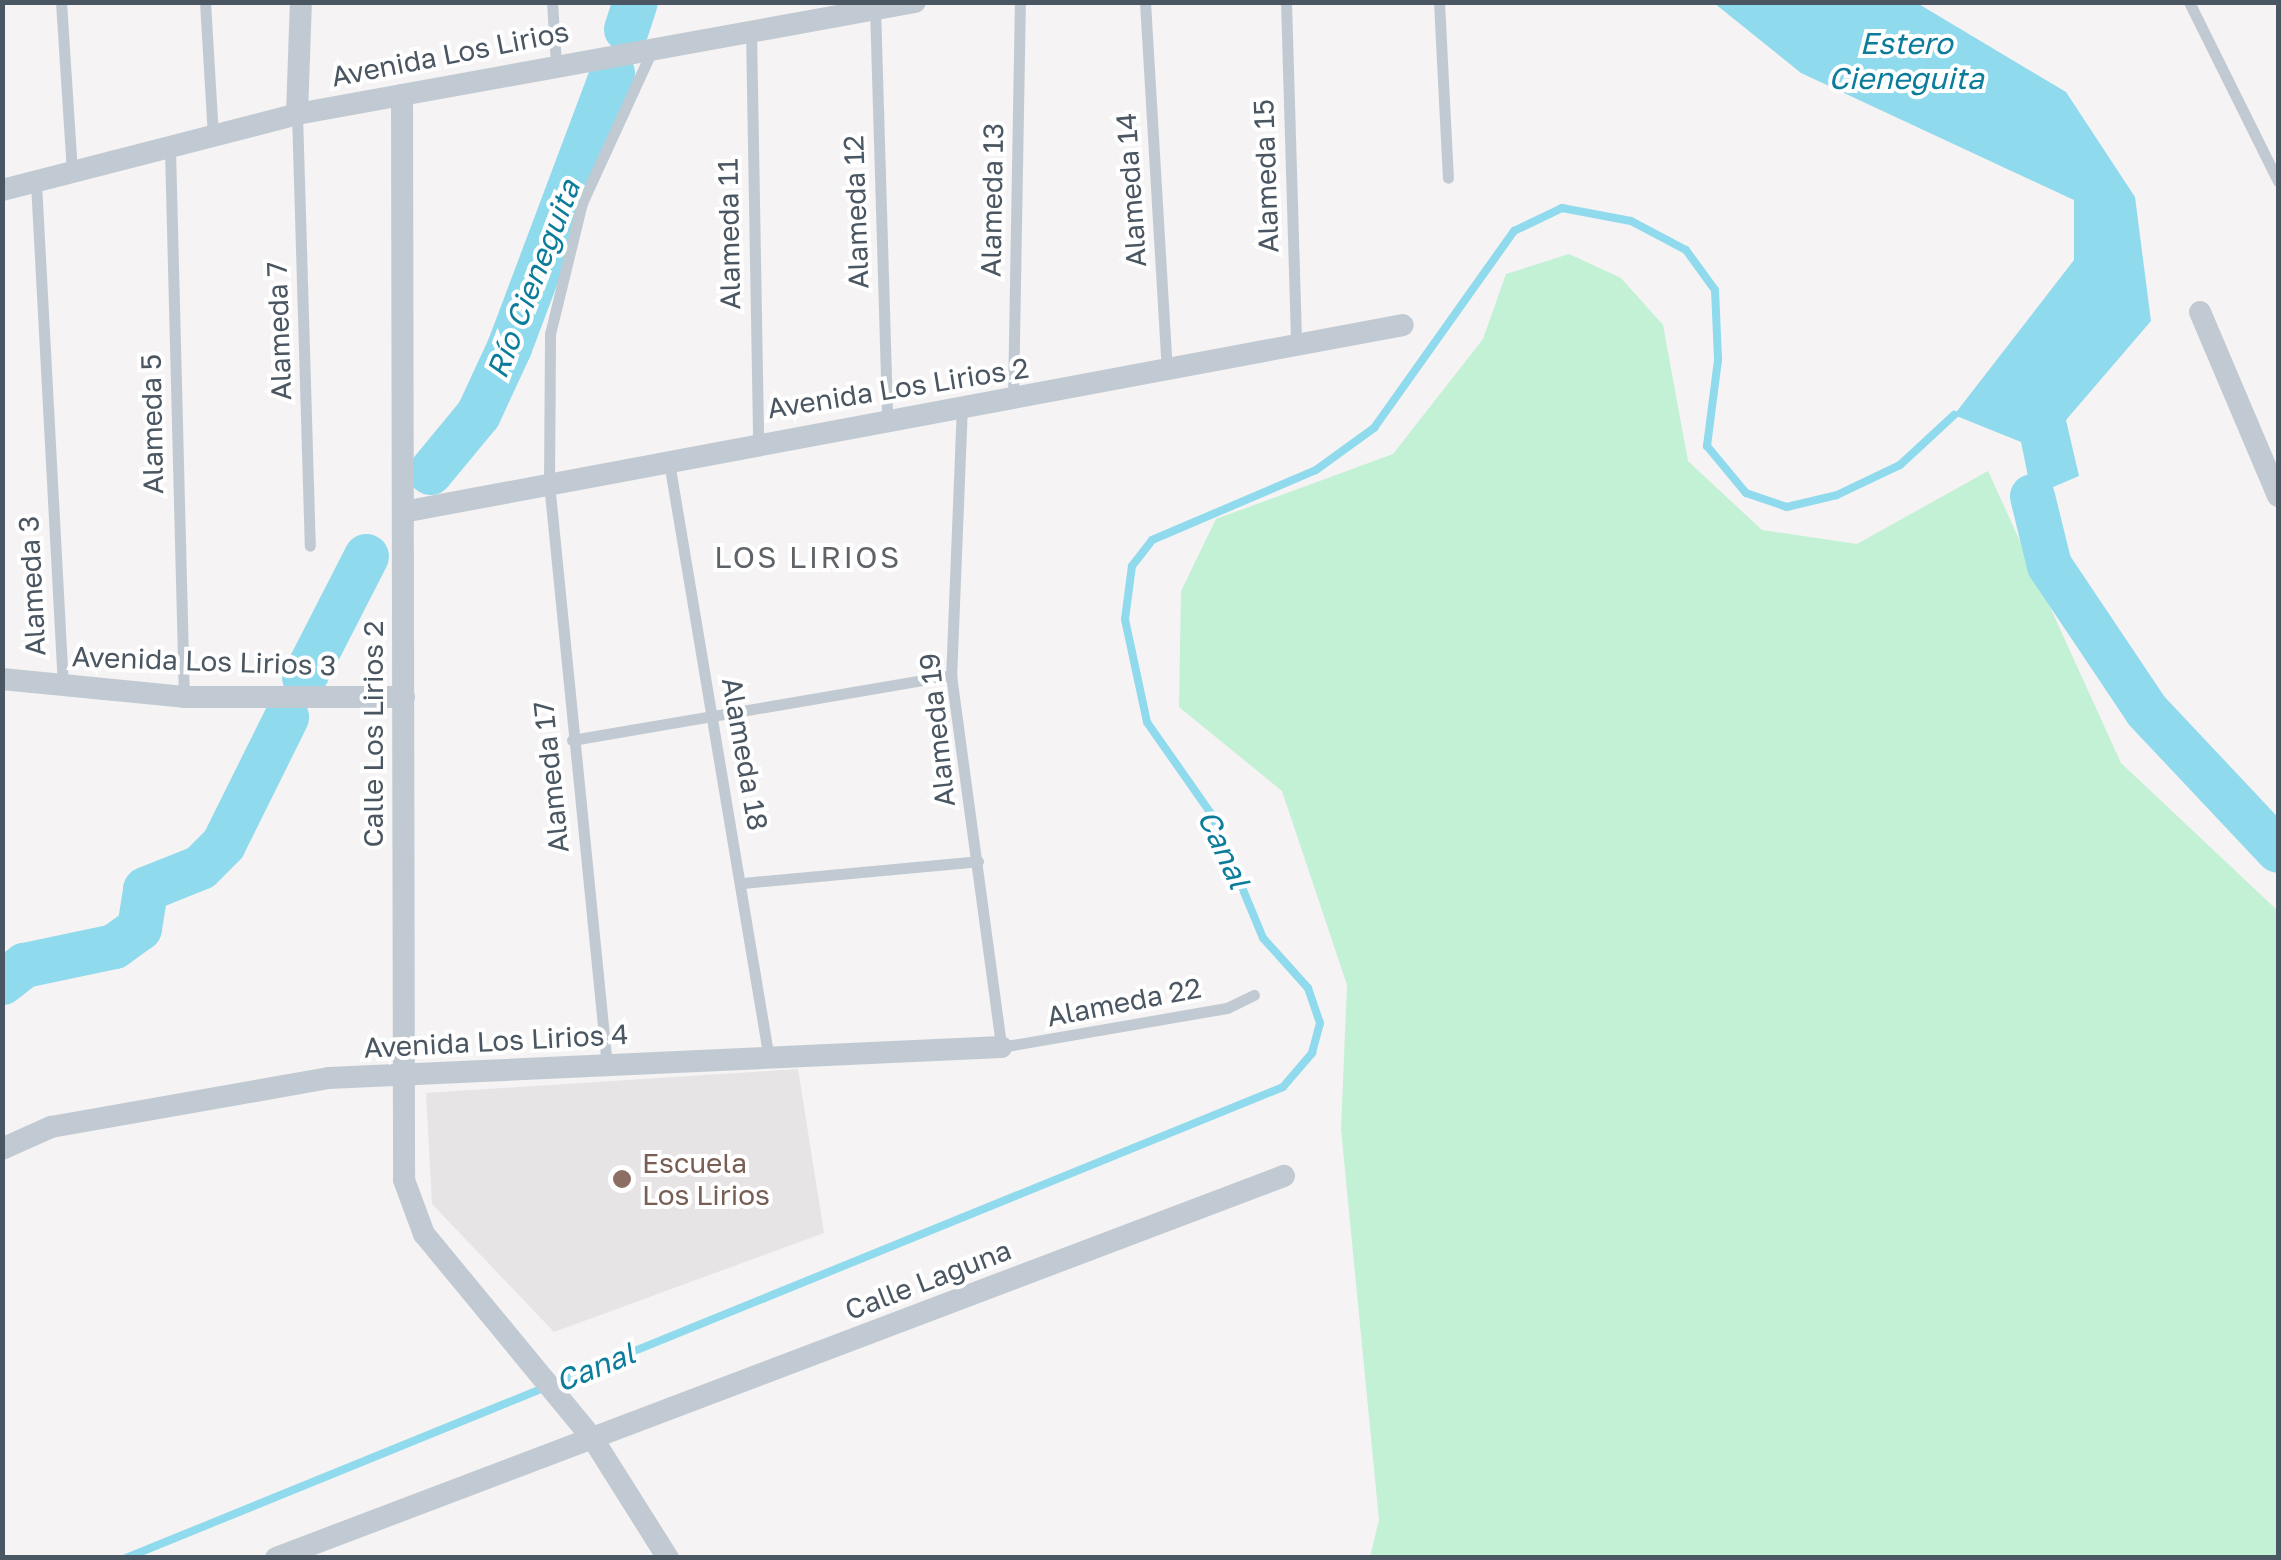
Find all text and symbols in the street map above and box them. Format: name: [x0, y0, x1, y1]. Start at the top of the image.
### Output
street label: Avenida Los Lirios: [328, 15, 572, 93]
water label: Estero Cieneguita: [1828, 25, 1984, 96]
street label: Alameda 15: [1247, 99, 1285, 253]
street label: Alameda 14: [1109, 112, 1153, 268]
street label: Alameda 13: [974, 123, 1010, 277]
street label: Alameda 12: [837, 135, 875, 289]
street label: Alameda 11: [711, 158, 747, 310]
water label: Río Cieneguita: [479, 175, 587, 383]
street label: Alameda 7: [260, 261, 298, 401]
street label: Avenida Los Lirios 2: [765, 351, 1031, 425]
street label: Alameda 5: [134, 354, 170, 494]
street label: Alameda 3: [12, 515, 52, 657]
district label: LOS LIRIOS: [714, 539, 902, 575]
street label: Calle Los Lirios 2: [356, 621, 390, 847]
street label: Avenida Los Lirios 3: [71, 640, 337, 682]
street label: Alameda 19: [912, 651, 962, 809]
street label: Alameda 18: [715, 675, 775, 833]
street label: Alameda 17: [526, 699, 576, 855]
water label: Canal: [1190, 804, 1258, 894]
street label: Alameda 22: [1044, 971, 1204, 1033]
street label: Avenida Los Lirios 4: [363, 1017, 629, 1065]
place label: Escuela Los Lirios: [642, 1146, 770, 1212]
marker: Escuela Los Lirios: [611, 1168, 633, 1190]
street label: Calle Laguna: [840, 1233, 1016, 1327]
water label: Canal: [550, 1335, 640, 1399]

